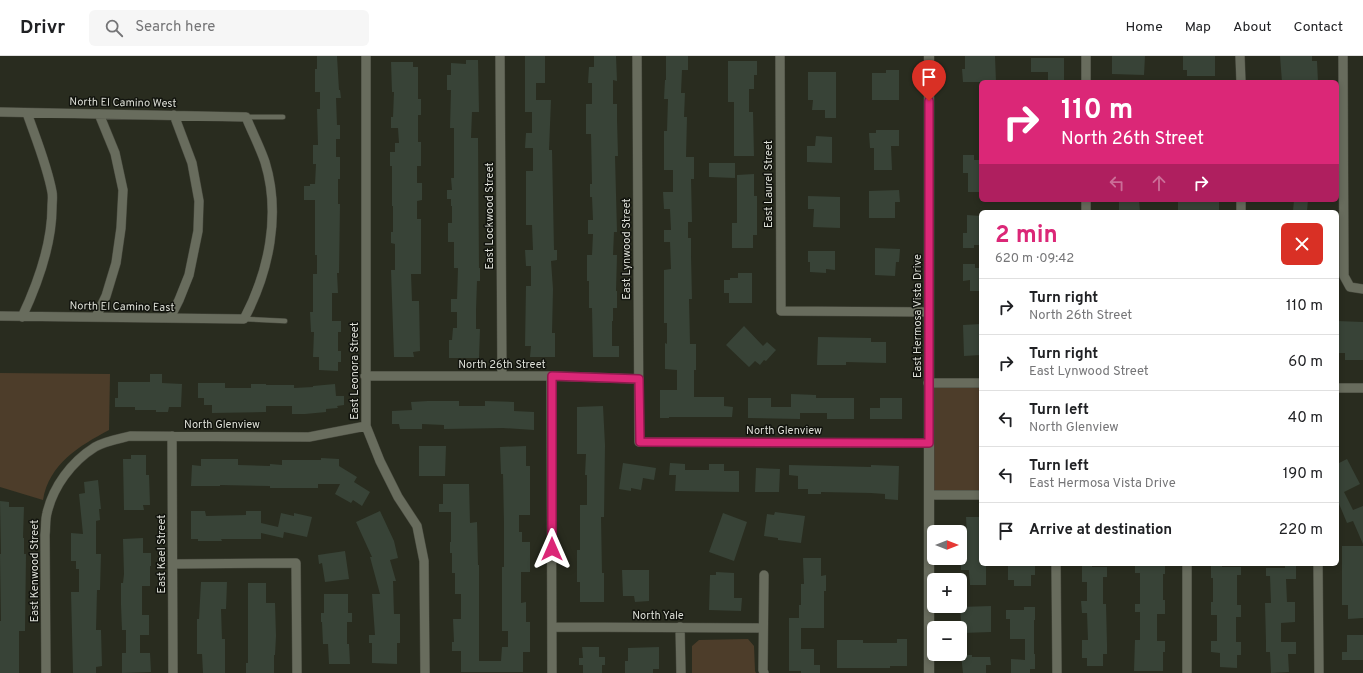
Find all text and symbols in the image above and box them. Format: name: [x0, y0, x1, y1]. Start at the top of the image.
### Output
search box: [89, 10, 369, 46]
text: Drivr: [20, 16, 65, 40]
icon: search: [103, 17, 125, 39]
text: Search here: [135, 18, 215, 37]
text: Home: [1126, 19, 1163, 36]
text: Map: [1185, 19, 1211, 36]
text: About: [1233, 19, 1272, 36]
text: Contact: [1294, 19, 1343, 36]
pin: [912, 60, 946, 101]
icon: arrive: [918, 66, 940, 88]
text: 110 m: [1061, 93, 1133, 129]
street label: North El Camino West: [69, 95, 177, 111]
icon: right: [995, 96, 1047, 148]
text: North 26th Street: [1061, 128, 1204, 151]
street label: East Laurel Street: [762, 140, 776, 228]
street label: East Lockwood Street: [483, 162, 497, 270]
icon: left: [1106, 172, 1128, 194]
icon: ahead: [1148, 172, 1170, 194]
icon: right: [1190, 172, 1212, 194]
street label: East Lynwood Street: [620, 198, 634, 300]
text: 2 min: [995, 221, 1058, 251]
button: close: [1281, 223, 1323, 265]
text: 620 m · 09:42: [995, 251, 1074, 267]
street label: East Hermosa Vista Drive: [911, 254, 925, 378]
text: Turn right: [1029, 289, 1098, 308]
icon: right: [995, 296, 1017, 318]
text: 110 m: [1286, 297, 1323, 316]
street label: North El Camino East: [69, 299, 175, 315]
text: North 26th Street: [1029, 308, 1132, 324]
street label: East Leonora Street: [348, 322, 362, 420]
text: Turn right: [1029, 345, 1098, 364]
icon: right: [995, 352, 1017, 374]
text: 60 m: [1288, 353, 1323, 372]
street label: North 26th Street: [458, 358, 546, 372]
text: East Lynwood Street: [1029, 364, 1149, 380]
text: Turn left: [1029, 401, 1089, 420]
icon: left: [995, 408, 1017, 430]
text: 40 m: [1288, 409, 1323, 428]
street label: North Glenview: [184, 418, 260, 432]
text: North Glenview: [1029, 420, 1119, 436]
street label: North Glenview: [746, 424, 822, 438]
text: Turn left: [1029, 457, 1089, 476]
icon: left: [995, 464, 1017, 486]
text: 190 m: [1283, 465, 1323, 484]
text: East Hermosa Vista Drive: [1029, 476, 1176, 492]
street label: East Kael Street: [155, 515, 169, 593]
street label: East Kenwood Street: [28, 520, 42, 622]
icon: arrive: [995, 520, 1017, 542]
text: Arrive at destination: [1029, 521, 1172, 540]
text: 220 m: [1279, 521, 1323, 540]
north arrow: [927, 525, 967, 565]
map controls: [927, 525, 967, 661]
position arrow: [531, 528, 573, 570]
button: +: [927, 573, 967, 613]
street label: North Yale: [632, 609, 684, 623]
button: −: [927, 621, 967, 661]

